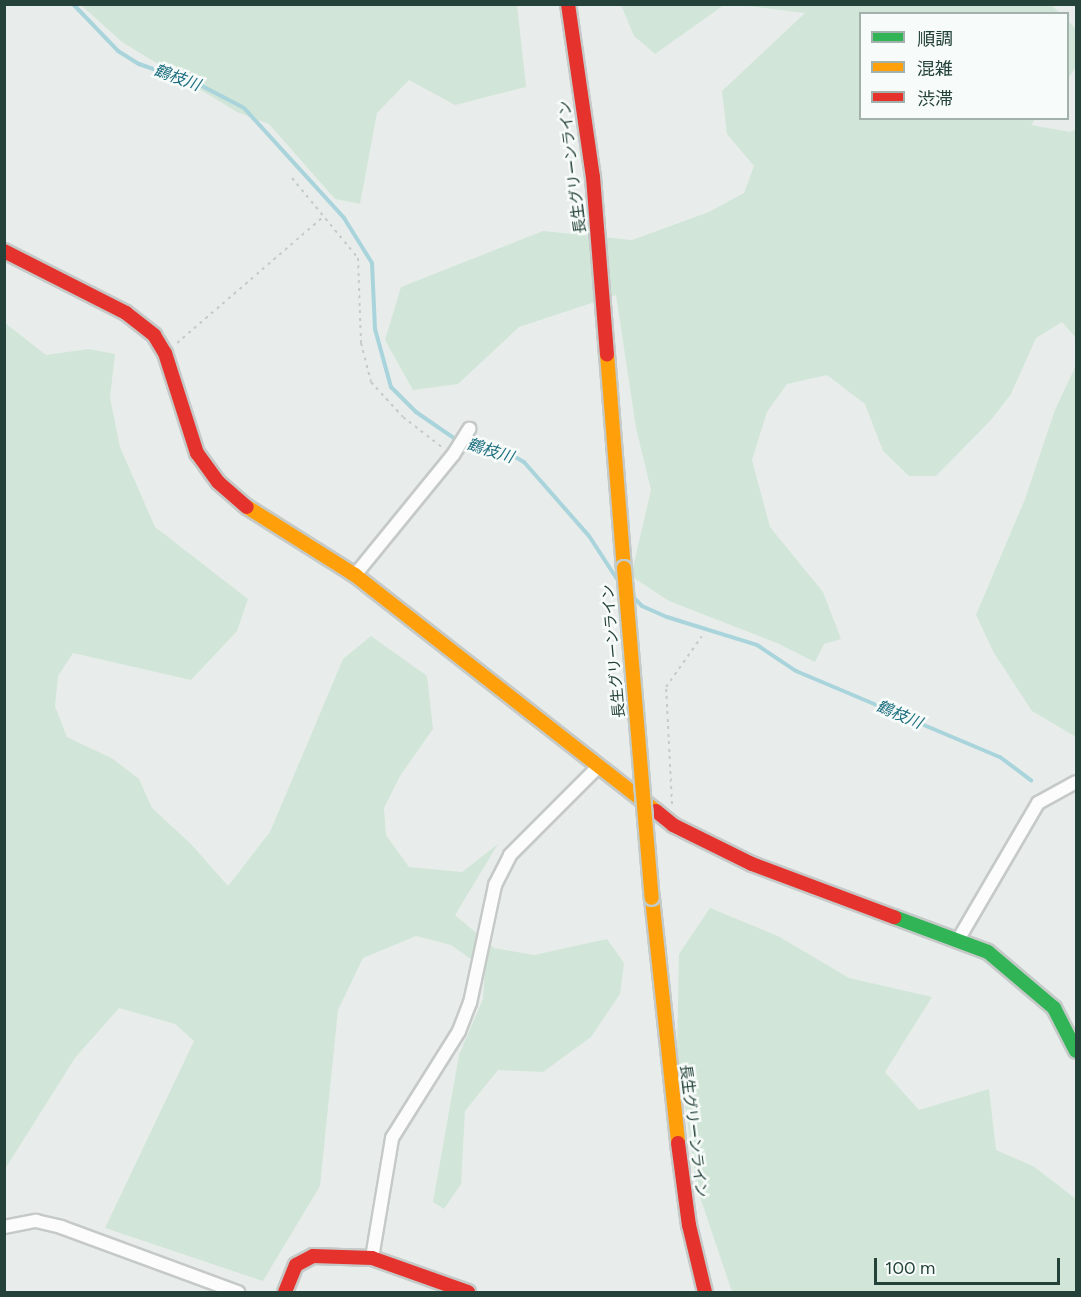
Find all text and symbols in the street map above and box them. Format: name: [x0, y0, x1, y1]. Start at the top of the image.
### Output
legend: [859, 12, 1069, 120]
text: 順調: [917, 28, 953, 50]
text: 混雑: [917, 58, 953, 80]
water label: 鶴枝川: [151, 61, 203, 95]
text: 渋滞: [917, 88, 953, 110]
street label: 長生グリーンライン: [556, 99, 590, 235]
water label: 鶴枝川: [464, 435, 516, 467]
street label: 長生グリーンライン: [599, 583, 629, 719]
water label: 鶴枝川: [873, 697, 925, 733]
street label: 長生グリーンライン: [676, 1063, 710, 1199]
scale bar: [877, 1246, 1063, 1284]
text: 100 m: [885, 1257, 935, 1279]

